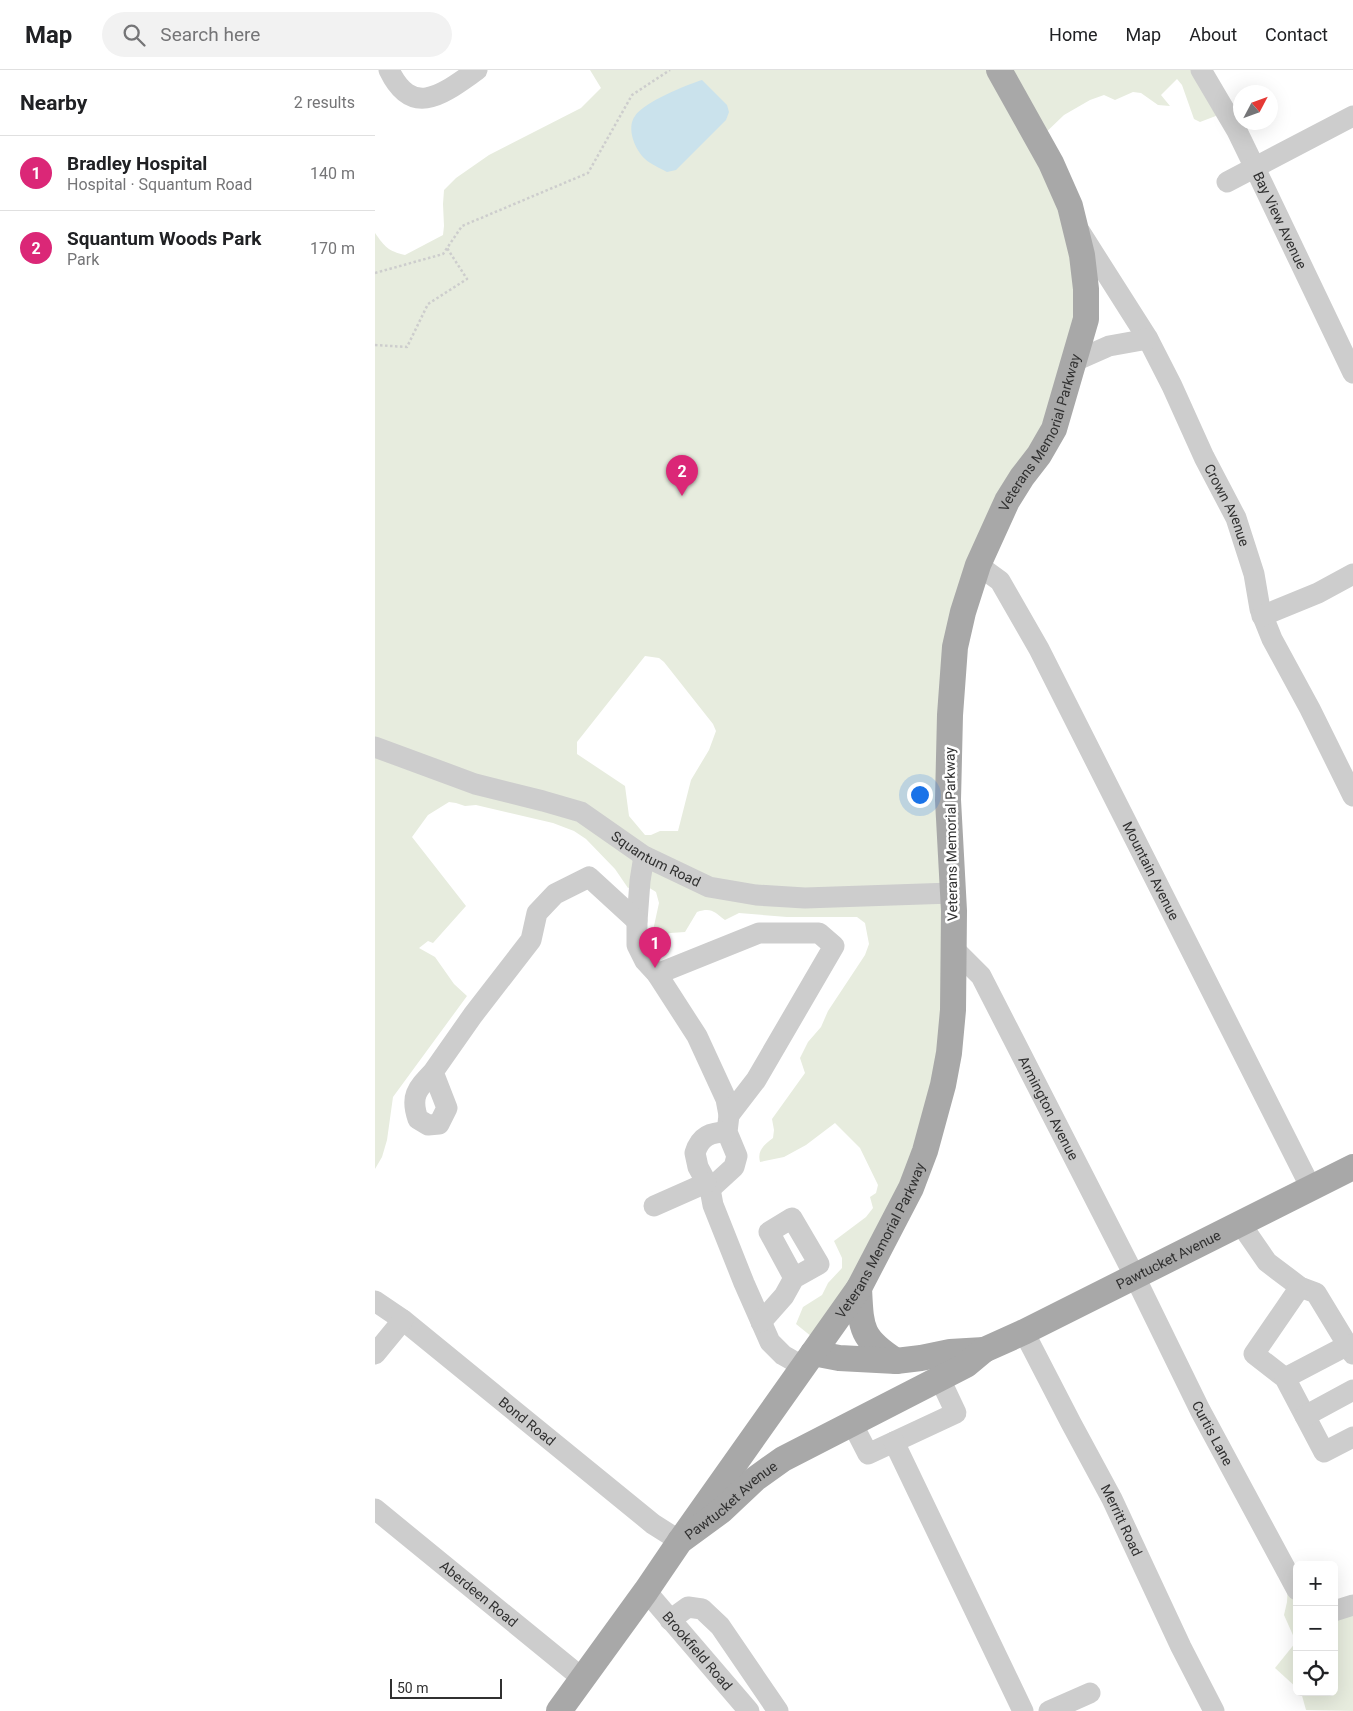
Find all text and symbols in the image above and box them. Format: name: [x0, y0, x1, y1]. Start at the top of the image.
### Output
search box: [102, 12, 452, 57]
text: Map: [25, 21, 72, 49]
icon: search: [120, 21, 148, 49]
text: Search here: [160, 23, 260, 46]
text: Home: [1049, 24, 1098, 45]
text: Map: [1126, 24, 1161, 45]
text: About: [1189, 24, 1237, 45]
text: Contact: [1265, 24, 1328, 45]
north arrow: [1233, 85, 1278, 130]
text: Nearby: [20, 91, 87, 115]
text: 2 results: [294, 93, 355, 112]
text: Bradley Hospital: [67, 152, 207, 175]
text: 1: [31, 164, 41, 183]
text: 140 m: [310, 164, 355, 183]
street label: Bay View Avenue: [1250, 169, 1310, 272]
text: Hospital · Squantum Road: [67, 175, 252, 194]
text: Squantum Woods Park: [67, 227, 262, 250]
text: 2: [31, 239, 41, 258]
text: 170 m: [310, 239, 355, 258]
text: Park: [67, 250, 99, 269]
street label: Veterans Memorial Parkway: [995, 352, 1084, 514]
pin: 2: [666, 455, 698, 496]
street label: Crown Avenue: [1201, 461, 1253, 548]
street label: Veterans Memorial Parkway: [941, 747, 961, 921]
your location: [907, 782, 933, 808]
street label: Mountain Avenue: [1119, 819, 1182, 923]
street label: Squantum Road: [608, 828, 703, 890]
pin: 1: [639, 927, 671, 968]
street label: Armington Avenue: [1015, 1053, 1082, 1163]
street label: Veterans Memorial Parkway: [832, 1160, 928, 1321]
street label: Pawtucket Avenue: [1113, 1227, 1223, 1293]
street label: Bond Road: [496, 1394, 558, 1449]
street label: Curtis Lane: [1189, 1398, 1236, 1468]
street label: Pawtucket Avenue: [682, 1458, 780, 1543]
street label: Merritt Road: [1098, 1482, 1145, 1559]
street label: Aberdeen Road: [437, 1557, 521, 1630]
map controls: [1293, 1561, 1338, 1696]
button: +: [1293, 1561, 1338, 1606]
button: −: [1293, 1606, 1338, 1651]
street label: Brookfield Road: [659, 1608, 736, 1694]
button: locate: [1293, 1651, 1338, 1696]
scale bar: [390, 1676, 503, 1699]
text: 50 m: [397, 1680, 429, 1696]

